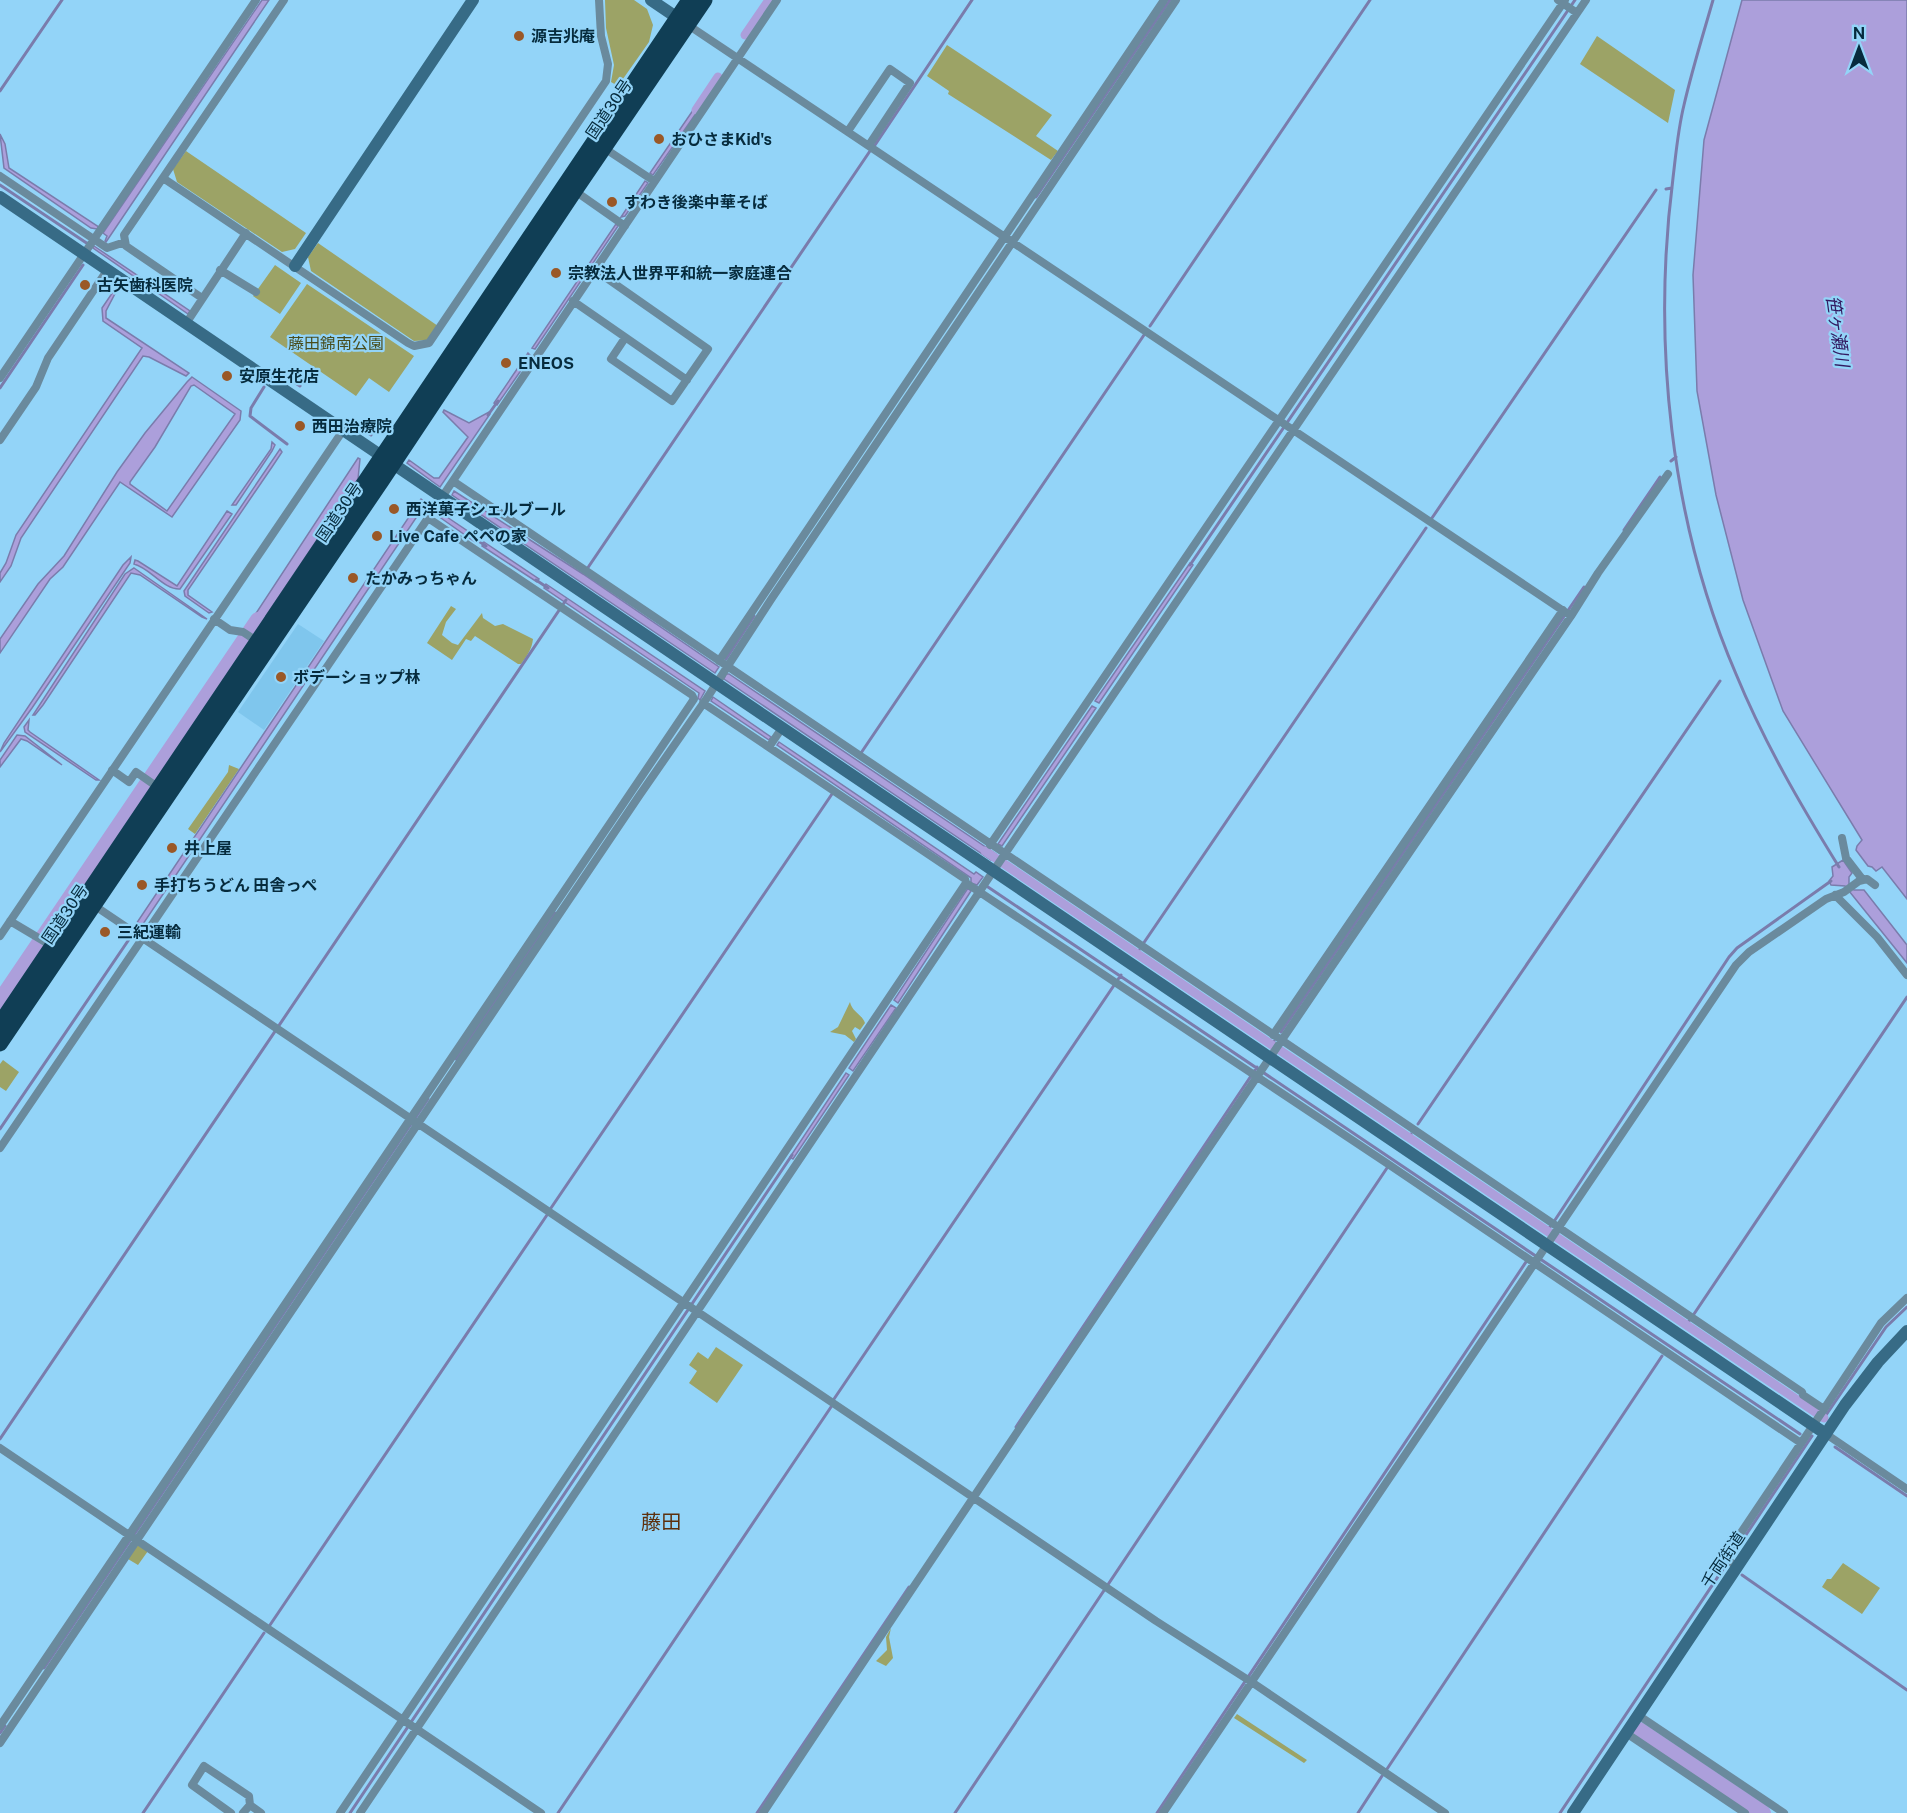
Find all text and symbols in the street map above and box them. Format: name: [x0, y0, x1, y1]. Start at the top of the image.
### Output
north arrow: [1829, 18, 1889, 78]
text: N: [1853, 24, 1865, 43]
place label: 源吉兆庵: [531, 27, 595, 46]
marker: 源吉兆庵: [512, 29, 526, 43]
street label: 国道30号: [582, 76, 636, 142]
place label: おひさまKid's: [671, 130, 772, 149]
marker: おひさまKid's: [652, 132, 666, 146]
place label: すわき後楽中華そば: [624, 193, 768, 212]
marker: すわき後楽中華そば: [605, 195, 619, 209]
place label: 宗教法人世界平和統一家庭連合: [568, 264, 792, 283]
marker: 宗教法人世界平和統一家庭連合: [549, 266, 563, 280]
place label: 古矢歯科医院: [97, 276, 193, 295]
marker: 古矢歯科医院: [78, 278, 92, 292]
water label: 笹ヶ瀬川: [1823, 294, 1854, 370]
park label: 藤田錦南公園: [288, 334, 384, 353]
place label: ENEOS: [518, 354, 574, 373]
marker: ENEOS: [499, 356, 513, 370]
place label: 安原生花店: [239, 367, 319, 386]
marker: 安原生花店: [220, 369, 234, 383]
place label: 西田治療院: [312, 417, 392, 436]
marker: 西田治療院: [293, 419, 307, 433]
street label: 国道30号: [312, 479, 366, 545]
place label: 西洋菓子シェルブール: [406, 500, 566, 519]
marker: 西洋菓子シェルブール: [387, 502, 401, 516]
place label: Live Cafe ペペの家: [389, 527, 527, 546]
marker: Live Cafe ペペの家: [370, 529, 384, 543]
place label: たかみっちゃん: [365, 569, 477, 588]
marker: たかみっちゃん: [346, 571, 360, 585]
place label: ボデーショップ林: [293, 668, 421, 687]
marker: ボデーショップ林: [274, 670, 288, 684]
place label: 井上屋: [184, 839, 232, 858]
marker: 井上屋: [165, 841, 179, 855]
place label: 手打ちうどん 田舎っぺ: [154, 876, 318, 895]
marker: 手打ちうどん 田舎っぺ: [135, 878, 149, 892]
street label: 国道30号: [38, 881, 92, 947]
place label: 三紀運輸: [117, 923, 181, 942]
marker: 三紀運輸: [98, 925, 112, 939]
district label: 藤田: [641, 1510, 681, 1534]
street label: 千両街道: [1697, 1528, 1749, 1592]

